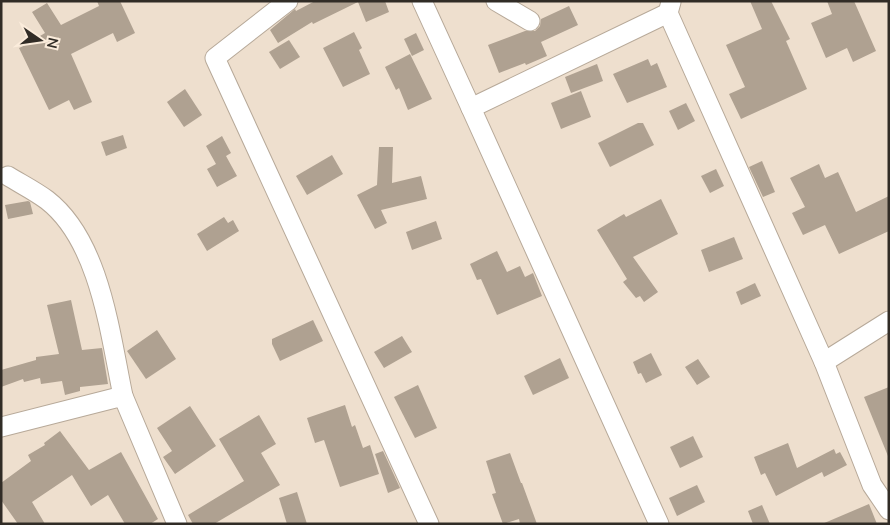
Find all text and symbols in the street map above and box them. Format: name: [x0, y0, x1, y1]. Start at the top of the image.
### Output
north arrow: [15, 15, 65, 65]
text: N: [43, 36, 63, 50]

